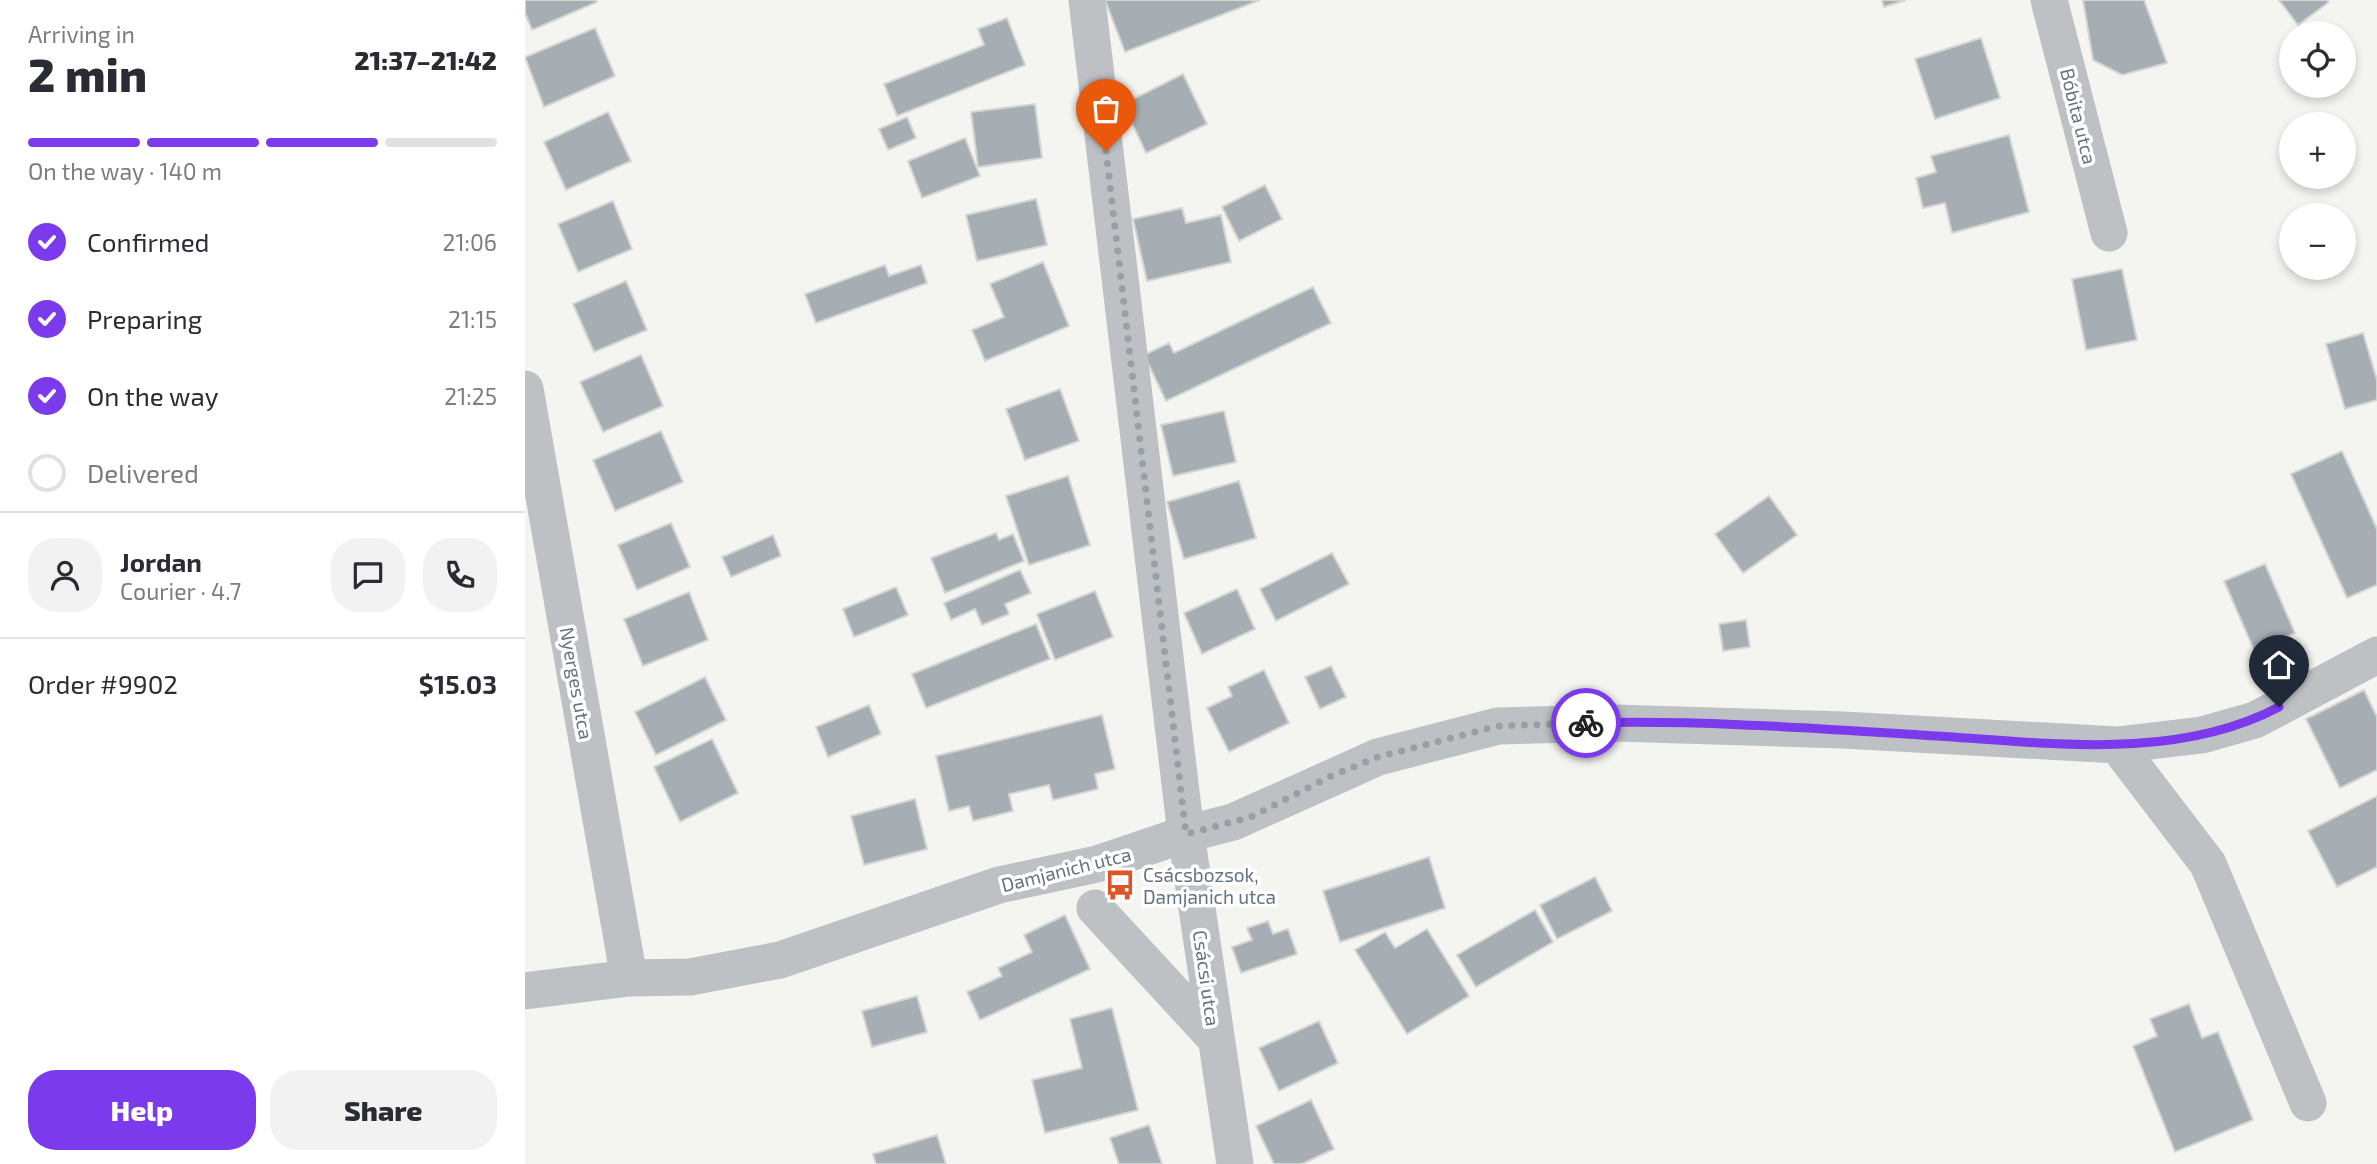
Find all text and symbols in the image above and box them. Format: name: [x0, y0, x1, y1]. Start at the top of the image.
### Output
text: Arriving in: [28, 20, 135, 48]
map controls: [2279, 21, 2356, 280]
button: locate: [2279, 21, 2356, 98]
text: 21:37–21:42: [354, 44, 497, 75]
text: 2 min: [28, 46, 147, 101]
street label: Bóbita utca: [2056, 66, 2102, 166]
pin: [1076, 79, 1136, 151]
icon: bag: [1087, 90, 1125, 128]
button: +: [2279, 112, 2356, 189]
text: On the way · 140 m: [28, 157, 222, 185]
button: −: [2279, 203, 2356, 280]
icon: check: [28, 223, 66, 261]
text: Confirmed: [87, 226, 210, 257]
text: 21:06: [442, 228, 497, 256]
icon: check: [28, 300, 66, 338]
text: Preparing: [87, 303, 202, 334]
text: 21:15: [448, 305, 497, 333]
icon: check: [28, 377, 66, 415]
text: On the way: [87, 380, 218, 411]
text: 21:25: [444, 382, 497, 410]
text: Delivered: [87, 457, 199, 488]
button: person: [28, 538, 102, 612]
button: chat: [331, 538, 405, 612]
button: phone: [423, 538, 497, 612]
text: Jordan: [120, 546, 202, 577]
text: Courier · 4.7: [120, 577, 241, 605]
street label: Nyerges utca: [556, 625, 598, 741]
pin: [2249, 635, 2309, 707]
icon: home: [2260, 646, 2298, 684]
text: Order #9902: [28, 668, 178, 699]
text: $15.03: [419, 668, 497, 699]
courier: [1551, 688, 1621, 758]
icon: bike: [1567, 704, 1605, 742]
street label: Damjanich utca: [999, 842, 1133, 896]
place label: Csácsbozsok, Damjanich utca: [1143, 863, 1276, 908]
bus stop icon: Csácsbozsok, Damjanich utca: [1103, 868, 1137, 902]
street label: Csácsi utca: [1189, 929, 1225, 1027]
button: Help: [28, 1070, 256, 1150]
button: Share: [270, 1070, 497, 1150]

